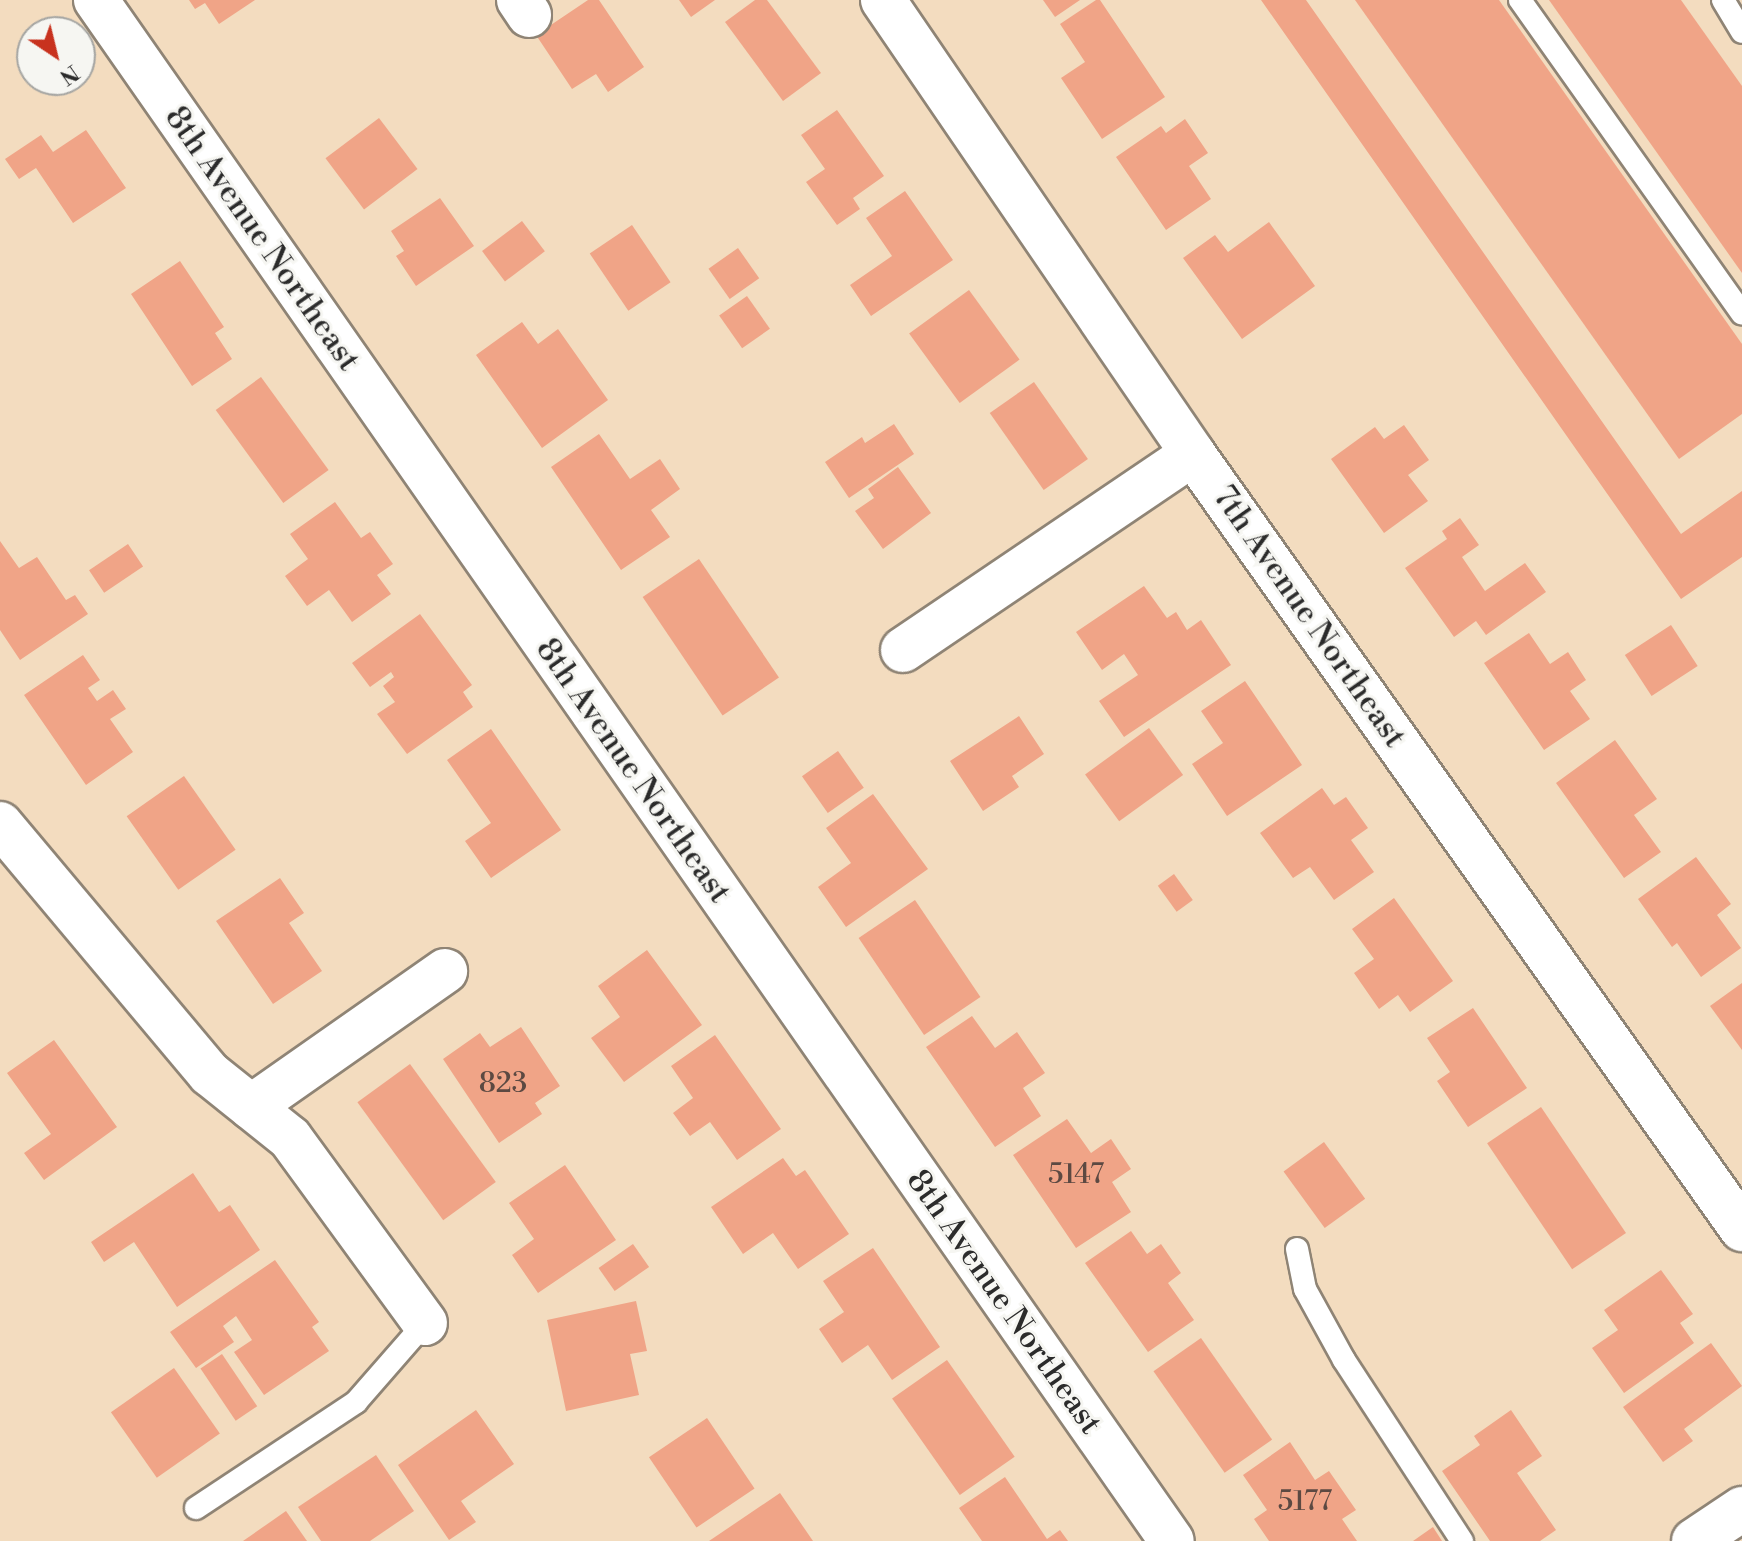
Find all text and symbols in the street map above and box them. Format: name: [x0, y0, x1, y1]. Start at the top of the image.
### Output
north arrow: [16, 16, 96, 96]
text: N: [54, 58, 84, 90]
street label: 8th Avenue Northeast: [156, 99, 368, 379]
street label: 7th Avenue Northeast: [1204, 479, 1414, 755]
street label: 8th Avenue Northeast: [527, 631, 739, 911]
house number: 823: [479, 1067, 527, 1101]
house number: 5147: [1048, 1158, 1104, 1192]
street label: 8th Avenue Northeast: [898, 1162, 1110, 1442]
house number: 5177: [1278, 1485, 1332, 1519]

